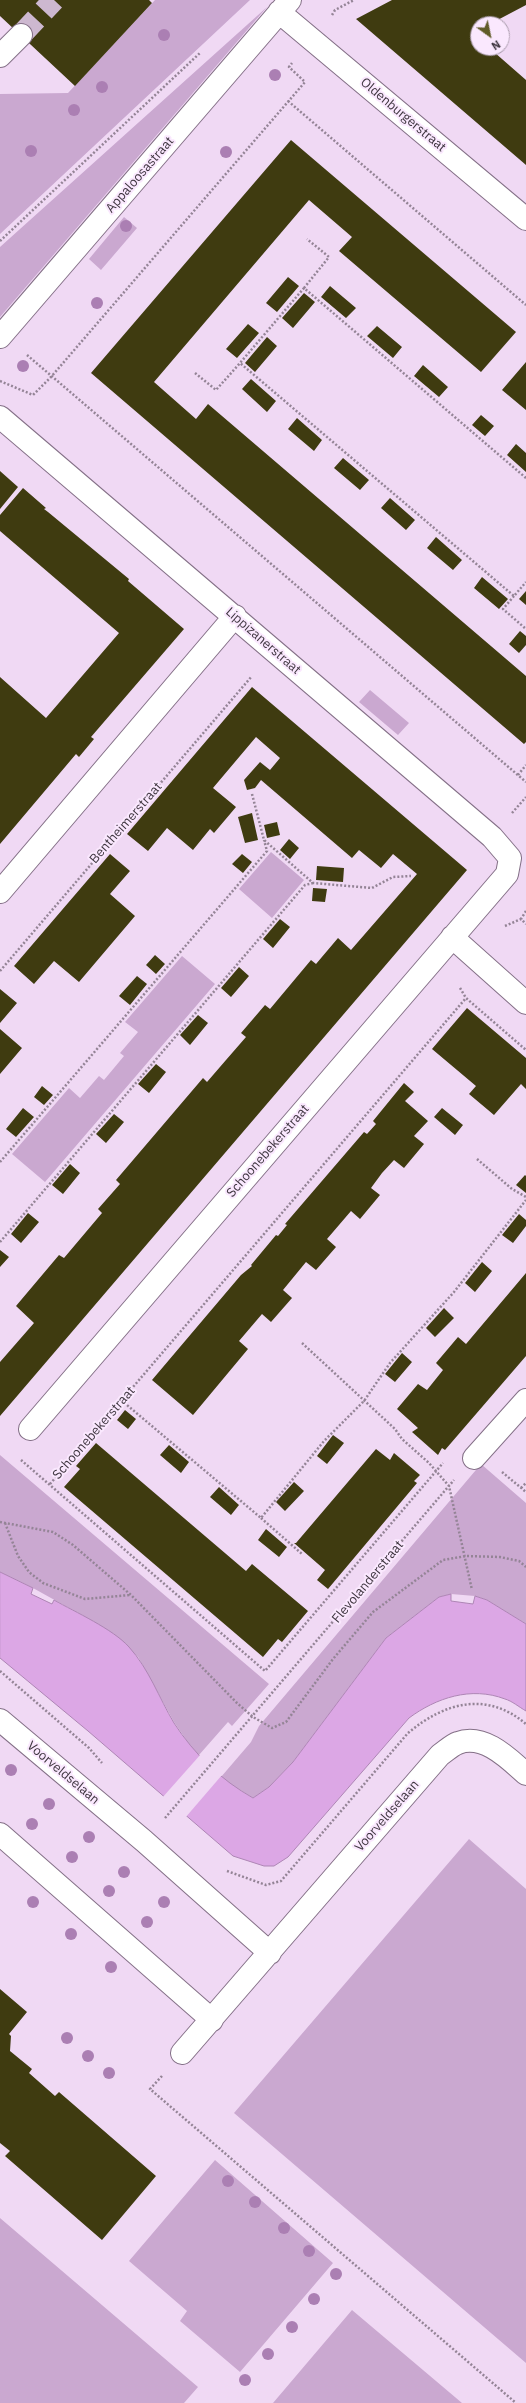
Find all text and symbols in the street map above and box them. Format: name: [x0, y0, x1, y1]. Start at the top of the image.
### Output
north arrow: [470, 16, 510, 56]
text: N: [489, 37, 503, 53]
street label: Oldenburgerstraat: [357, 75, 449, 155]
street label: Appaloosastraat: [103, 134, 177, 216]
street label: Lippizanerstraat: [222, 604, 304, 678]
street label: Bentheimerstraat: [86, 779, 166, 867]
street label: Schoonebekerstraat: [223, 1101, 313, 1201]
street label: Schoonebekerstraat: [49, 1383, 139, 1483]
street label: Flevolanderstraat: [329, 1538, 407, 1626]
street label: Voorveldselaan: [24, 1738, 102, 1808]
street label: Voorveldselaan: [352, 1777, 422, 1855]

